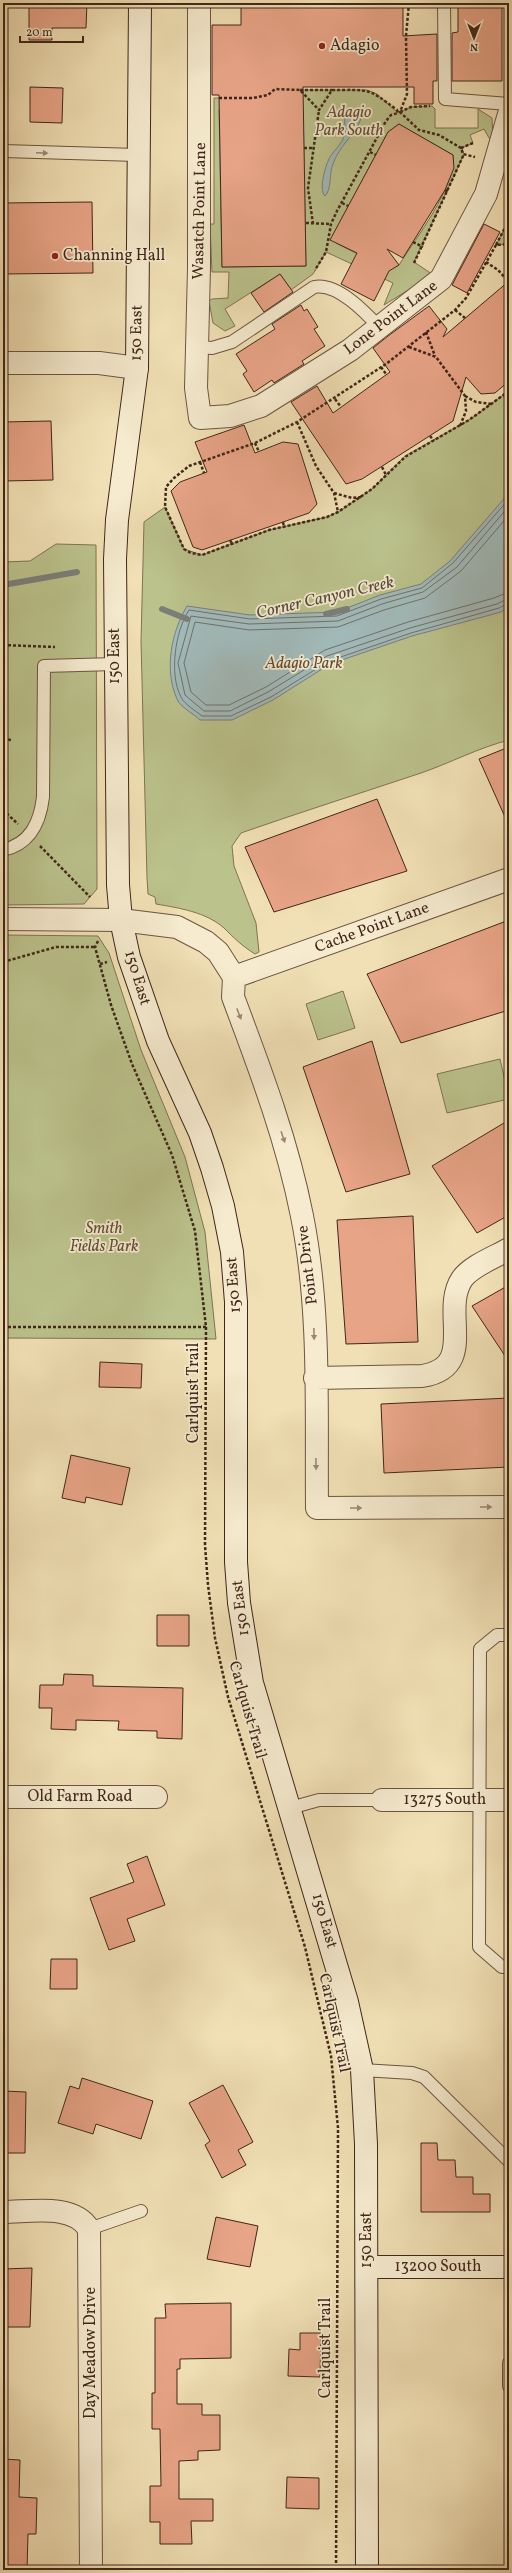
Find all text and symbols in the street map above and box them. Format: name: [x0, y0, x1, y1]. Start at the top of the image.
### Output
scale bar: [20, 18, 83, 44]
north arrow: [454, 18, 494, 58]
text: 20 m: [26, 25, 53, 41]
place label: Adagio: [330, 35, 379, 57]
text: N: [470, 39, 478, 54]
marker: Adagio: [317, 41, 327, 51]
park label: Adagio Park South: [315, 102, 383, 142]
street label: Wasatch Point Lane: [188, 142, 212, 280]
one-way arrow: [36, 150, 49, 156]
place label: Channing Hall: [63, 245, 166, 267]
marker: Channing Hall: [50, 251, 60, 261]
street label: Lone Point Lane: [339, 275, 443, 361]
street label: 150 East: [126, 304, 148, 361]
water label: Corner Canyon Creek: [254, 571, 396, 625]
street label: 150 East: [104, 627, 126, 684]
park label: Adagio Park: [264, 653, 343, 675]
street label: Cache Point Lane: [312, 897, 432, 959]
street label: 150 East: [118, 948, 156, 1009]
one-way arrow: [237, 1009, 243, 1021]
one-way arrow: [280, 1131, 286, 1143]
park label: Smith Fields Park: [70, 1218, 139, 1258]
street label: Point Drive: [292, 1224, 324, 1306]
street label: 150 East: [221, 1256, 247, 1314]
one-way arrow: [311, 1328, 317, 1341]
street label: Carlquist Trail: [183, 1342, 205, 1443]
one-way arrow: [313, 1458, 319, 1471]
one-way arrow: [480, 1504, 493, 1510]
one-way arrow: [350, 1505, 363, 1511]
street label: 150 East: [227, 1578, 255, 1637]
street label: Carlquist Trail: [223, 1659, 272, 1762]
street label: Old Farm Road: [27, 1786, 133, 1808]
street label: 13275 South: [404, 1789, 486, 1811]
street label: 150 East: [306, 1891, 342, 1952]
street label: Carlquist Trail: [313, 1971, 355, 2075]
street label: 150 East: [356, 2211, 378, 2268]
street label: 13200 South: [394, 2256, 482, 2278]
street label: Day Meadow Drive: [80, 2287, 102, 2419]
street label: Carlquist Trail: [315, 2297, 337, 2398]

